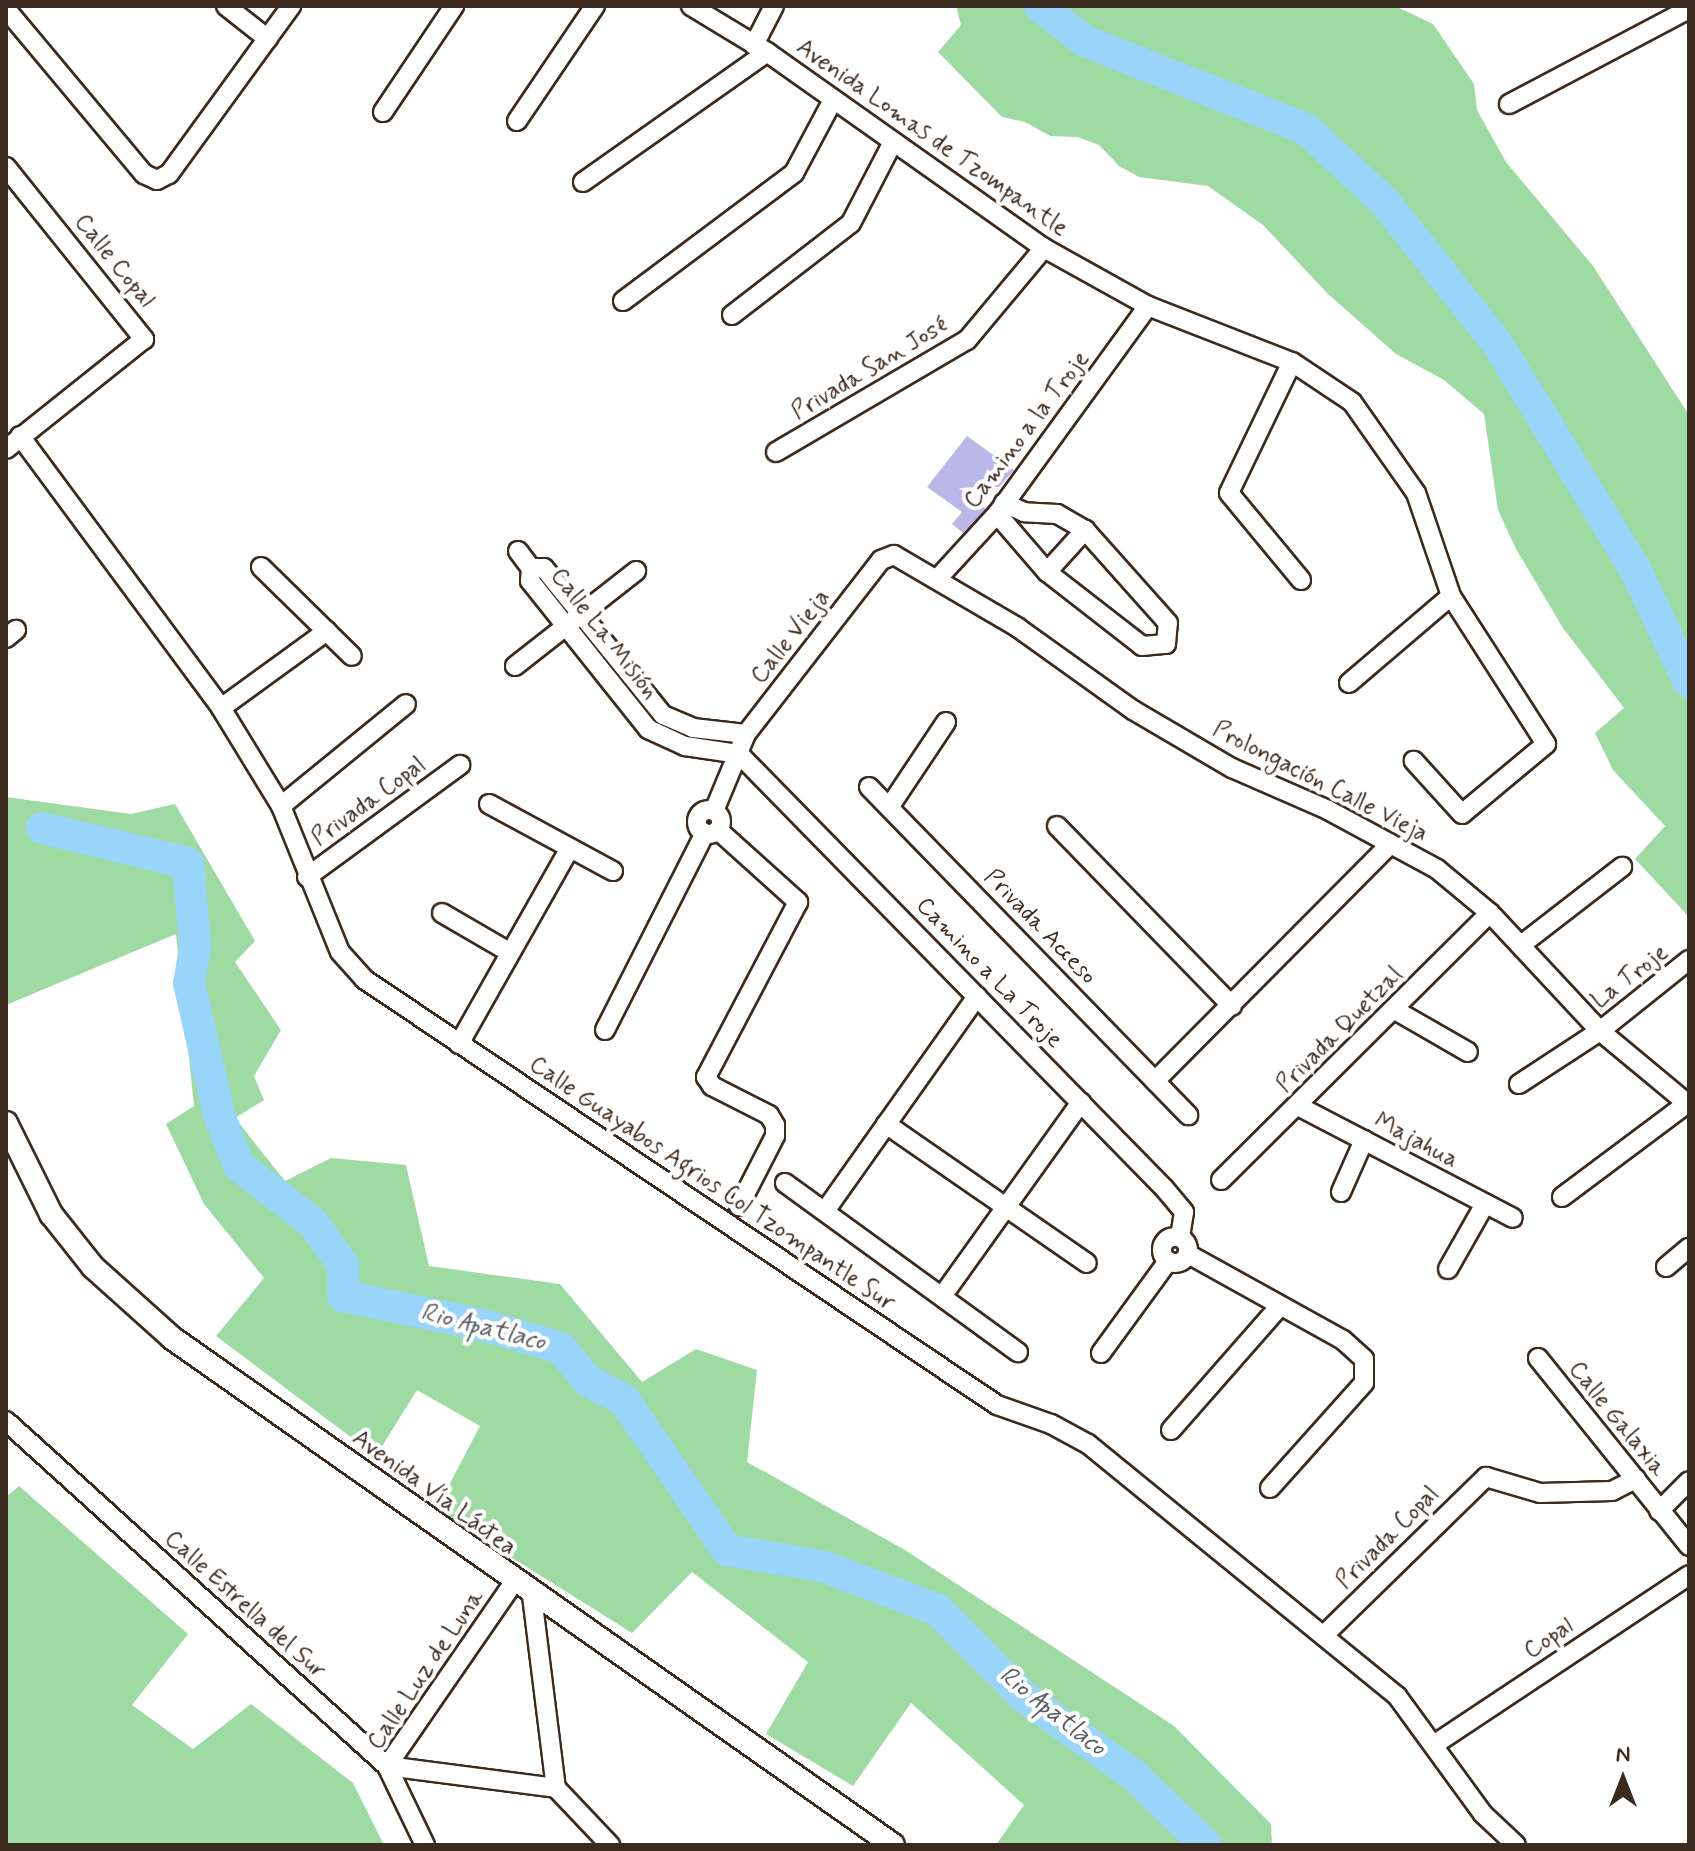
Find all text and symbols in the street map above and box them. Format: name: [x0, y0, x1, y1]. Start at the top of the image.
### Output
street label: Avenida Lomas de Tzompantle: [794, 35, 1070, 241]
street label: Calle Copal: [68, 209, 160, 313]
street label: Privada San José: [788, 312, 952, 426]
street label: Camino a la Troje: [959, 346, 1095, 514]
street label: Calle La Misión: [544, 563, 664, 705]
street label: Calle Vieja: [745, 583, 837, 691]
street label: Prolongación Calle Vieja: [1205, 714, 1435, 850]
street label: Privada Copal: [305, 750, 433, 854]
street label: Privada Acceso: [978, 863, 1102, 991]
street label: Camino a La Troje: [910, 892, 1068, 1054]
street label: La Troje: [1587, 939, 1673, 1015]
street label: Privada Quetzal: [1272, 962, 1408, 1098]
street label: Calle Guayabos Agrios Col Tzompantle Sur: [524, 1050, 900, 1318]
street label: Majahua: [1369, 1107, 1463, 1175]
water label: Rio Apatlaco: [417, 1297, 549, 1359]
street label: Calle Galaxia: [1563, 1358, 1671, 1480]
street label: Avenida Vía Láctea: [346, 1424, 522, 1562]
street label: Privada Copal: [1329, 1479, 1447, 1597]
street label: Calle Estrella del Sur: [158, 1524, 332, 1686]
street label: Calle Luz de Luna: [363, 1587, 489, 1753]
street label: Copal: [1519, 1612, 1579, 1666]
water label: Rio Apatlaco: [992, 1660, 1112, 1764]
north arrow: [1583, 1739, 1663, 1819]
text: N: [1616, 1741, 1630, 1769]

